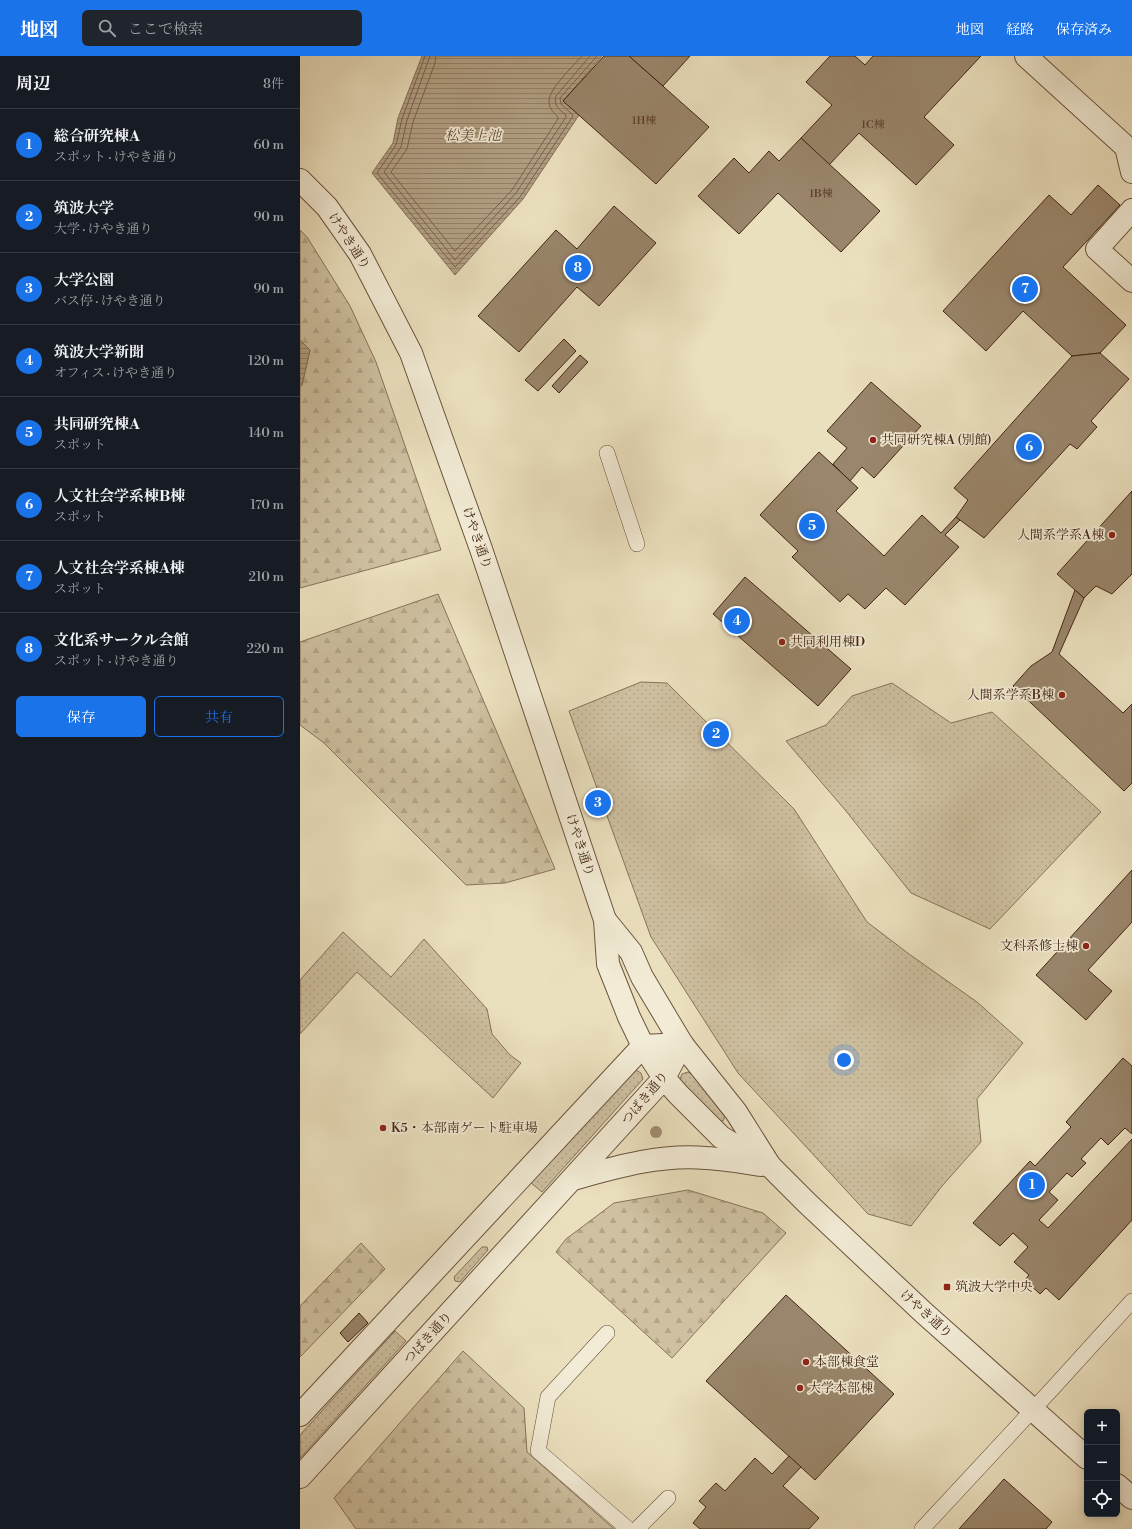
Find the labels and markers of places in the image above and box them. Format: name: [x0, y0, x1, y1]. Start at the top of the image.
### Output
pin: 8: [565, 253, 591, 283]
pin: 7: [1012, 274, 1038, 304]
place label: 共同研究棟A (別館): [881, 432, 992, 448]
pin: 6: [1016, 432, 1042, 462]
marker: 共同研究棟A (別館): [868, 435, 878, 445]
pin: 5: [799, 511, 825, 541]
place label: 人間系学系A棟: [1017, 527, 1104, 543]
marker: 人間系学系A棟: [1107, 530, 1117, 540]
pin: 4: [724, 606, 750, 636]
place label: 共同利用棟D: [790, 634, 865, 650]
marker: 共同利用棟D: [777, 637, 787, 647]
place label: 人間系学系B棟: [967, 687, 1054, 703]
marker: 人間系学系B棟: [1057, 690, 1067, 700]
pin: 2: [703, 719, 729, 749]
pin: 3: [585, 788, 611, 818]
place label: 文科系修士棟: [1000, 938, 1078, 954]
marker: 文科系修士棟: [1081, 941, 1091, 951]
place label: K5・本部南ゲート駐車場: [391, 1120, 538, 1136]
marker: K5・本部南ゲート駐車場: [378, 1123, 388, 1133]
pin: 1: [1019, 1170, 1045, 1200]
place label: 筑波大学中央: [955, 1279, 1033, 1295]
marker: 筑波大学中央: [942, 1282, 952, 1292]
place label: 本部棟食堂: [814, 1354, 879, 1370]
marker: 本部棟食堂: [801, 1357, 811, 1367]
place label: 大学本部棟: [808, 1380, 873, 1396]
marker: 大学本部棟: [795, 1383, 805, 1393]

